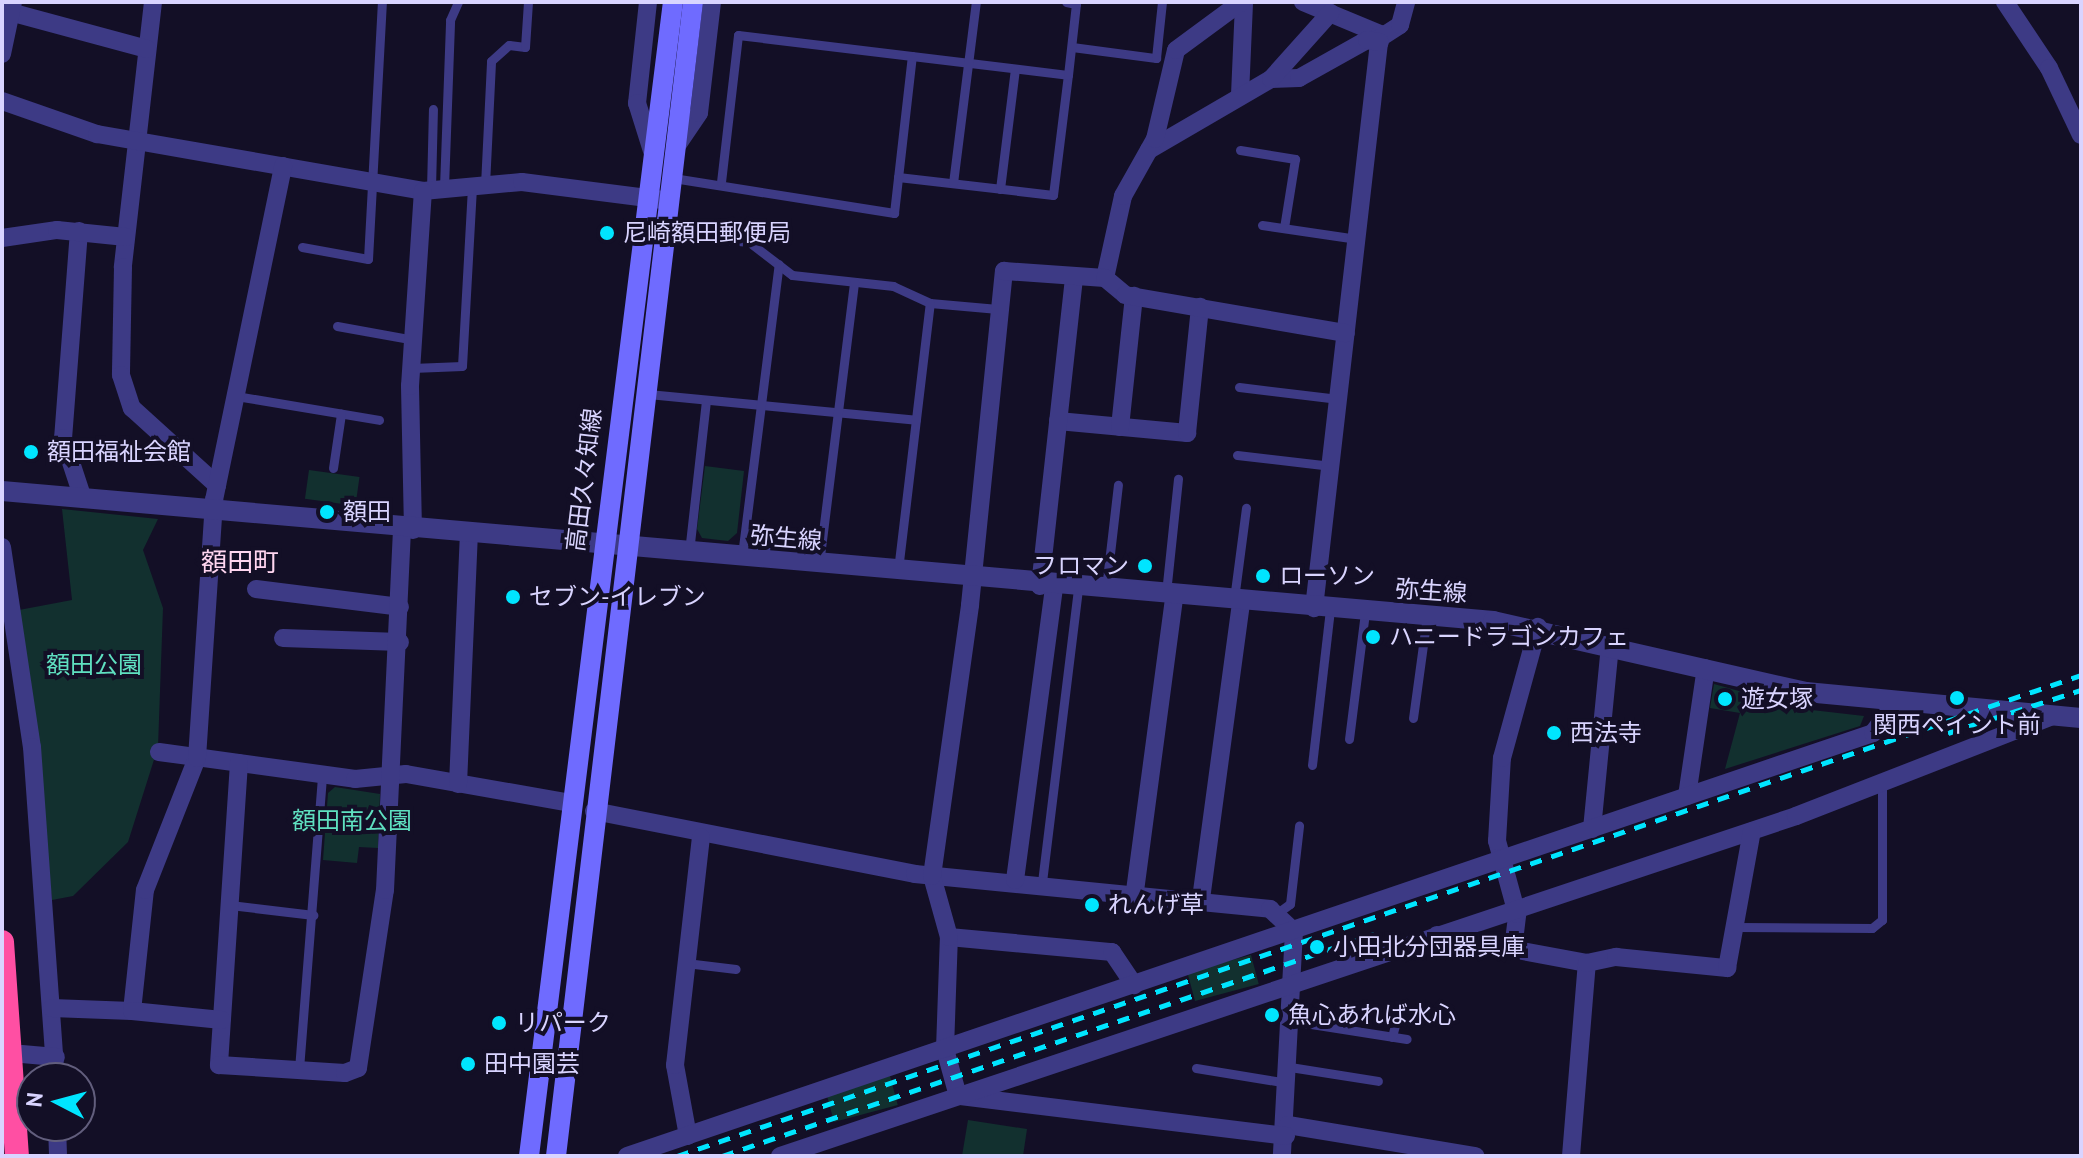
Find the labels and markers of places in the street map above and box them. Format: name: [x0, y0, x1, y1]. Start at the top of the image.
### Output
place label: 尼崎額田郵便局: [623, 219, 791, 247]
marker: 尼崎額田郵便局: [598, 224, 616, 242]
place label: 額田福祉会館: [47, 438, 191, 466]
marker: 額田福祉会館: [22, 443, 40, 461]
place label: 額田: [343, 498, 391, 526]
marker: 額田: [318, 503, 336, 521]
place label: フロマン: [1033, 552, 1129, 580]
marker: フロマン: [1136, 557, 1154, 575]
place label: ローソン: [1279, 562, 1375, 590]
marker: ローソン: [1254, 567, 1272, 585]
place label: セブン-イレブン: [529, 583, 706, 611]
marker: セブン-イレブン: [504, 588, 522, 606]
place label: ハニードラゴンカフェ: [1389, 623, 1629, 651]
marker: ハニードラゴンカフェ: [1364, 628, 1382, 646]
place label: 遊女塚: [1741, 685, 1813, 713]
marker: 関西ペイント前: [1948, 689, 1966, 707]
marker: 遊女塚: [1716, 690, 1734, 708]
place label: 関西ペイント前: [1873, 711, 2041, 739]
place label: 西法寺: [1570, 719, 1642, 747]
marker: 西法寺: [1545, 724, 1563, 742]
place label: れんげ草: [1108, 891, 1204, 919]
marker: れんげ草: [1083, 896, 1101, 914]
place label: 小田北分団器具庫: [1333, 933, 1525, 961]
marker: 小田北分団器具庫: [1308, 938, 1326, 956]
place label: 魚心あれば水心: [1288, 1001, 1456, 1029]
marker: 魚心あれば水心: [1263, 1006, 1281, 1024]
place label: リパーク: [515, 1009, 611, 1037]
marker: リパーク: [490, 1014, 508, 1032]
place label: 田中園芸: [484, 1050, 580, 1078]
marker: 田中園芸: [459, 1055, 477, 1073]

